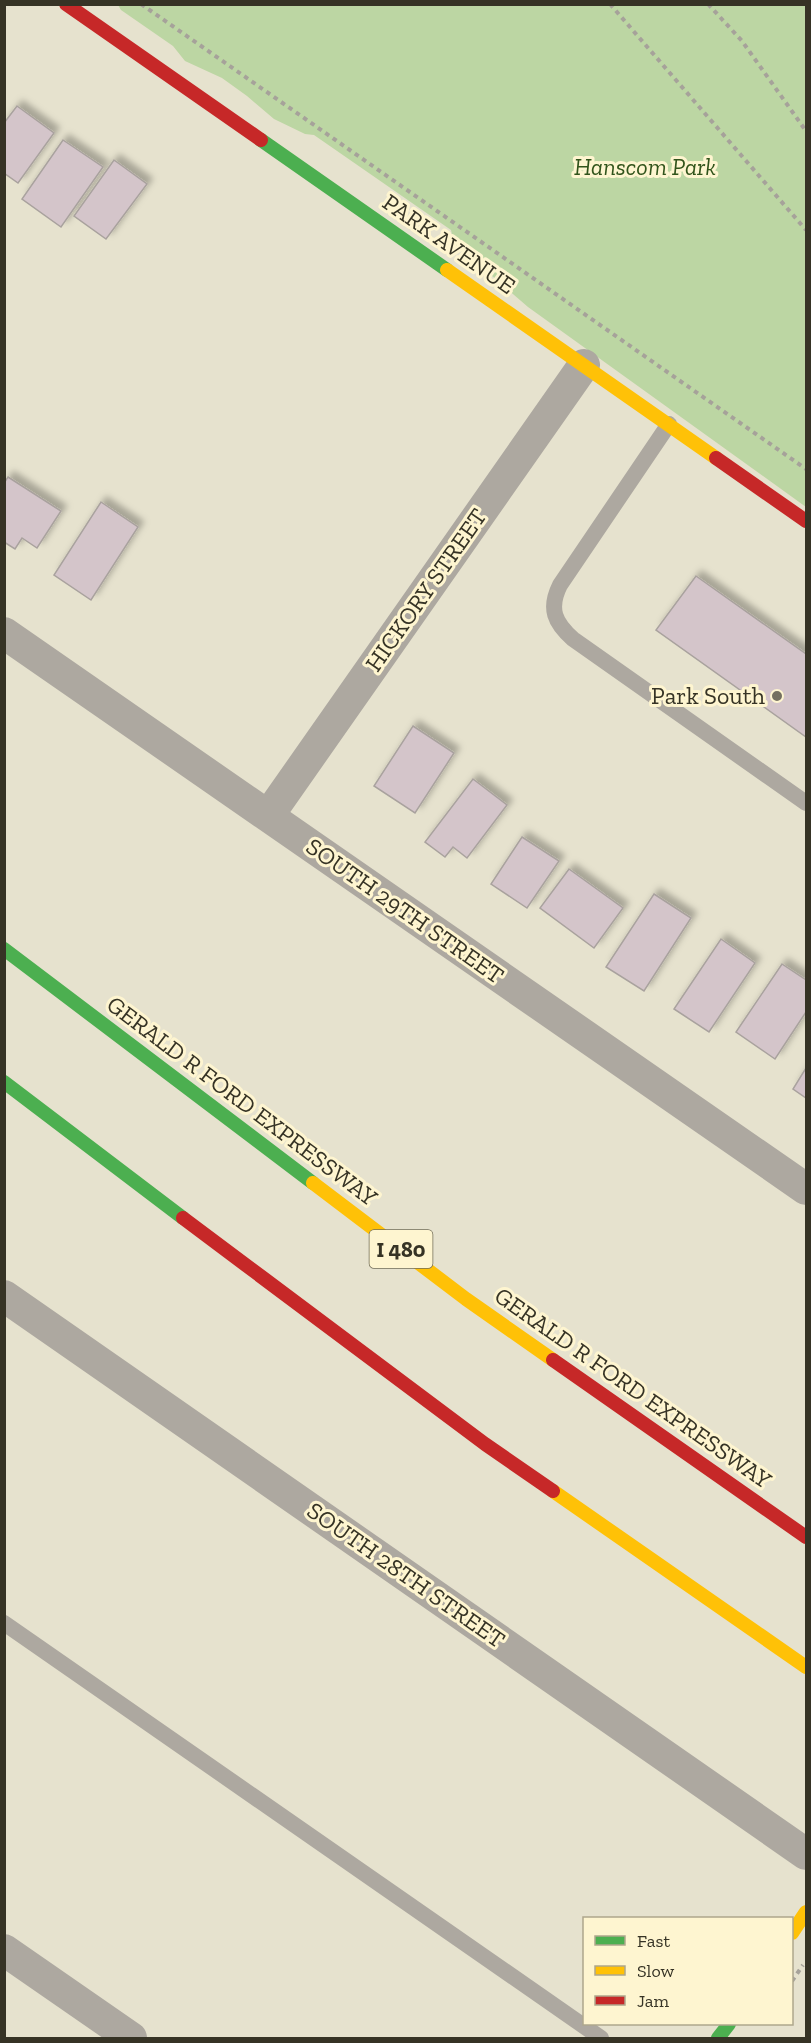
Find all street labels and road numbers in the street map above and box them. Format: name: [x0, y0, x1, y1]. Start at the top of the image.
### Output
street label: PARK AVENUE: [377, 187, 521, 300]
street label: HICKORY STREET: [359, 503, 493, 677]
street label: SOUTH 29TH STREET: [301, 831, 510, 990]
street label: GERALD R FORD EXPRESSWAY: [101, 989, 384, 1212]
road number: I 480: [370, 1230, 432, 1268]
street label: GERALD R FORD EXPRESSWAY: [489, 1281, 778, 1495]
street label: SOUTH 28TH STREET: [302, 1495, 511, 1654]

